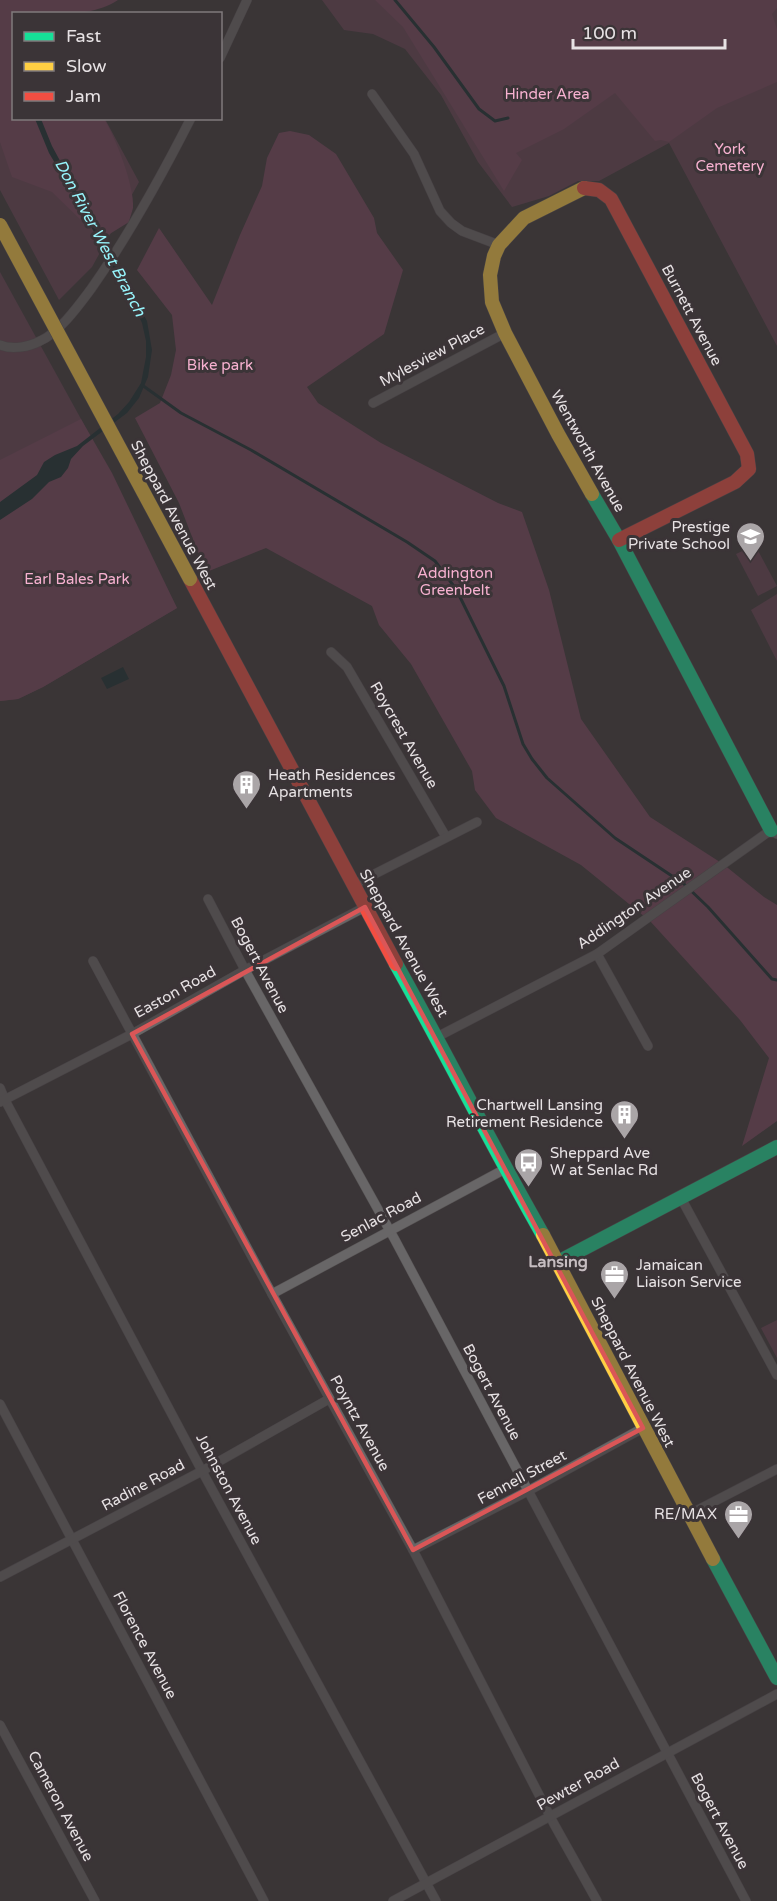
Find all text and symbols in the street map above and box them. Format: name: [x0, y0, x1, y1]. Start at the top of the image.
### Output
legend: [12, 12, 222, 120]
scale bar: [573, 12, 724, 50]
text: 100 m: [582, 22, 637, 44]
text: Fast: [66, 25, 101, 47]
text: Slow: [66, 55, 107, 77]
text: Jam: [66, 85, 101, 107]
park label: Hinder Area: [504, 85, 590, 103]
park label: York Cemetery: [696, 140, 764, 175]
water label: Don River West Branch: [50, 156, 150, 321]
street label: Burnett Avenue: [658, 261, 726, 369]
street label: Mylesview Place: [376, 320, 488, 390]
park label: Bike park: [187, 356, 253, 374]
street label: Wentworth Avenue: [547, 387, 629, 515]
street label: Sheppard Avenue West: [127, 437, 221, 593]
place label: Prestige Private School: [628, 518, 730, 553]
school or university icon: Prestige Private School: [735, 520, 767, 562]
park label: Addington Greenbelt: [417, 564, 493, 599]
park label: Earl Bales Park: [24, 570, 130, 588]
street label: Roycrest Avenue: [366, 678, 442, 792]
place label: Heath Residences Apartments: [268, 766, 395, 801]
building icon: Heath Residences Apartments: [231, 768, 263, 810]
street label: Addington Avenue: [574, 863, 694, 953]
street label: Sheppard Avenue West: [356, 866, 452, 1020]
street label: Bogert Avenue: [227, 914, 293, 1016]
street label: Easton Road: [131, 962, 219, 1022]
place label: Chartwell Lansing Retirement Residence: [446, 1096, 603, 1131]
building icon: Chartwell Lansing Retirement Residence: [608, 1098, 640, 1140]
place label: Sheppard Ave W at Senlac Rd: [550, 1144, 658, 1179]
bus stop icon: Sheppard Ave W at Senlac Rd: [513, 1146, 545, 1188]
street label: Senlac Road: [338, 1188, 424, 1246]
district label: Lansing: [528, 1252, 588, 1272]
place label: Jamaican Liaison Service: [636, 1256, 741, 1291]
office icon: Jamaican Liaison Service: [599, 1258, 631, 1300]
street label: Sheppard Avenue West: [587, 1294, 679, 1450]
street label: Bogert Avenue: [459, 1341, 525, 1443]
street label: Poyntz Avenue: [326, 1372, 394, 1474]
street label: Johnston Avenue: [192, 1430, 266, 1548]
street label: Fennell Street: [475, 1446, 570, 1508]
street label: Radine Road: [98, 1456, 188, 1514]
office icon: RE/MAX: [722, 1498, 754, 1540]
place label: RE/MAX: [654, 1505, 717, 1523]
street label: Florence Avenue: [109, 1588, 181, 1702]
street label: Cameron Avenue: [24, 1748, 98, 1864]
street label: Pewter Road: [533, 1754, 623, 1814]
street label: Bogert Avenue: [687, 1770, 753, 1872]

